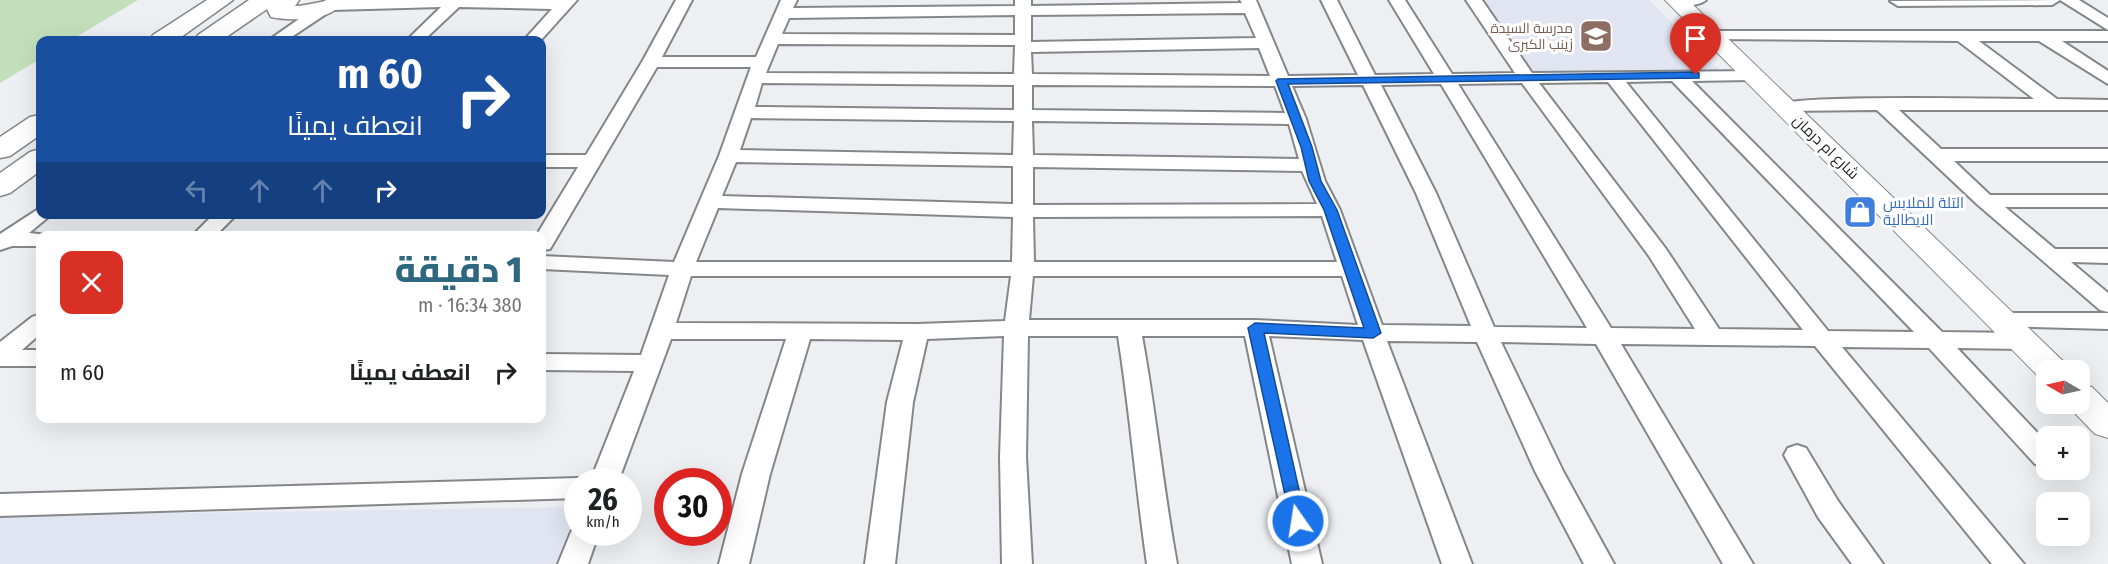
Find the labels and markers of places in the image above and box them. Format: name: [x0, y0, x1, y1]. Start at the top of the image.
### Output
pin: [1670, 13, 1721, 75]
school or university icon: مدرسة السيدة زينب الكبرى: [1578, 18, 1614, 54]
place label: مدرسة السيدة زينب الكبرى: [1490, 20, 1573, 53]
shop icon: التلة للملابس الايطالية: [1842, 194, 1878, 230]
place label: التلة للملابس الايطالية: [1883, 194, 1964, 229]

